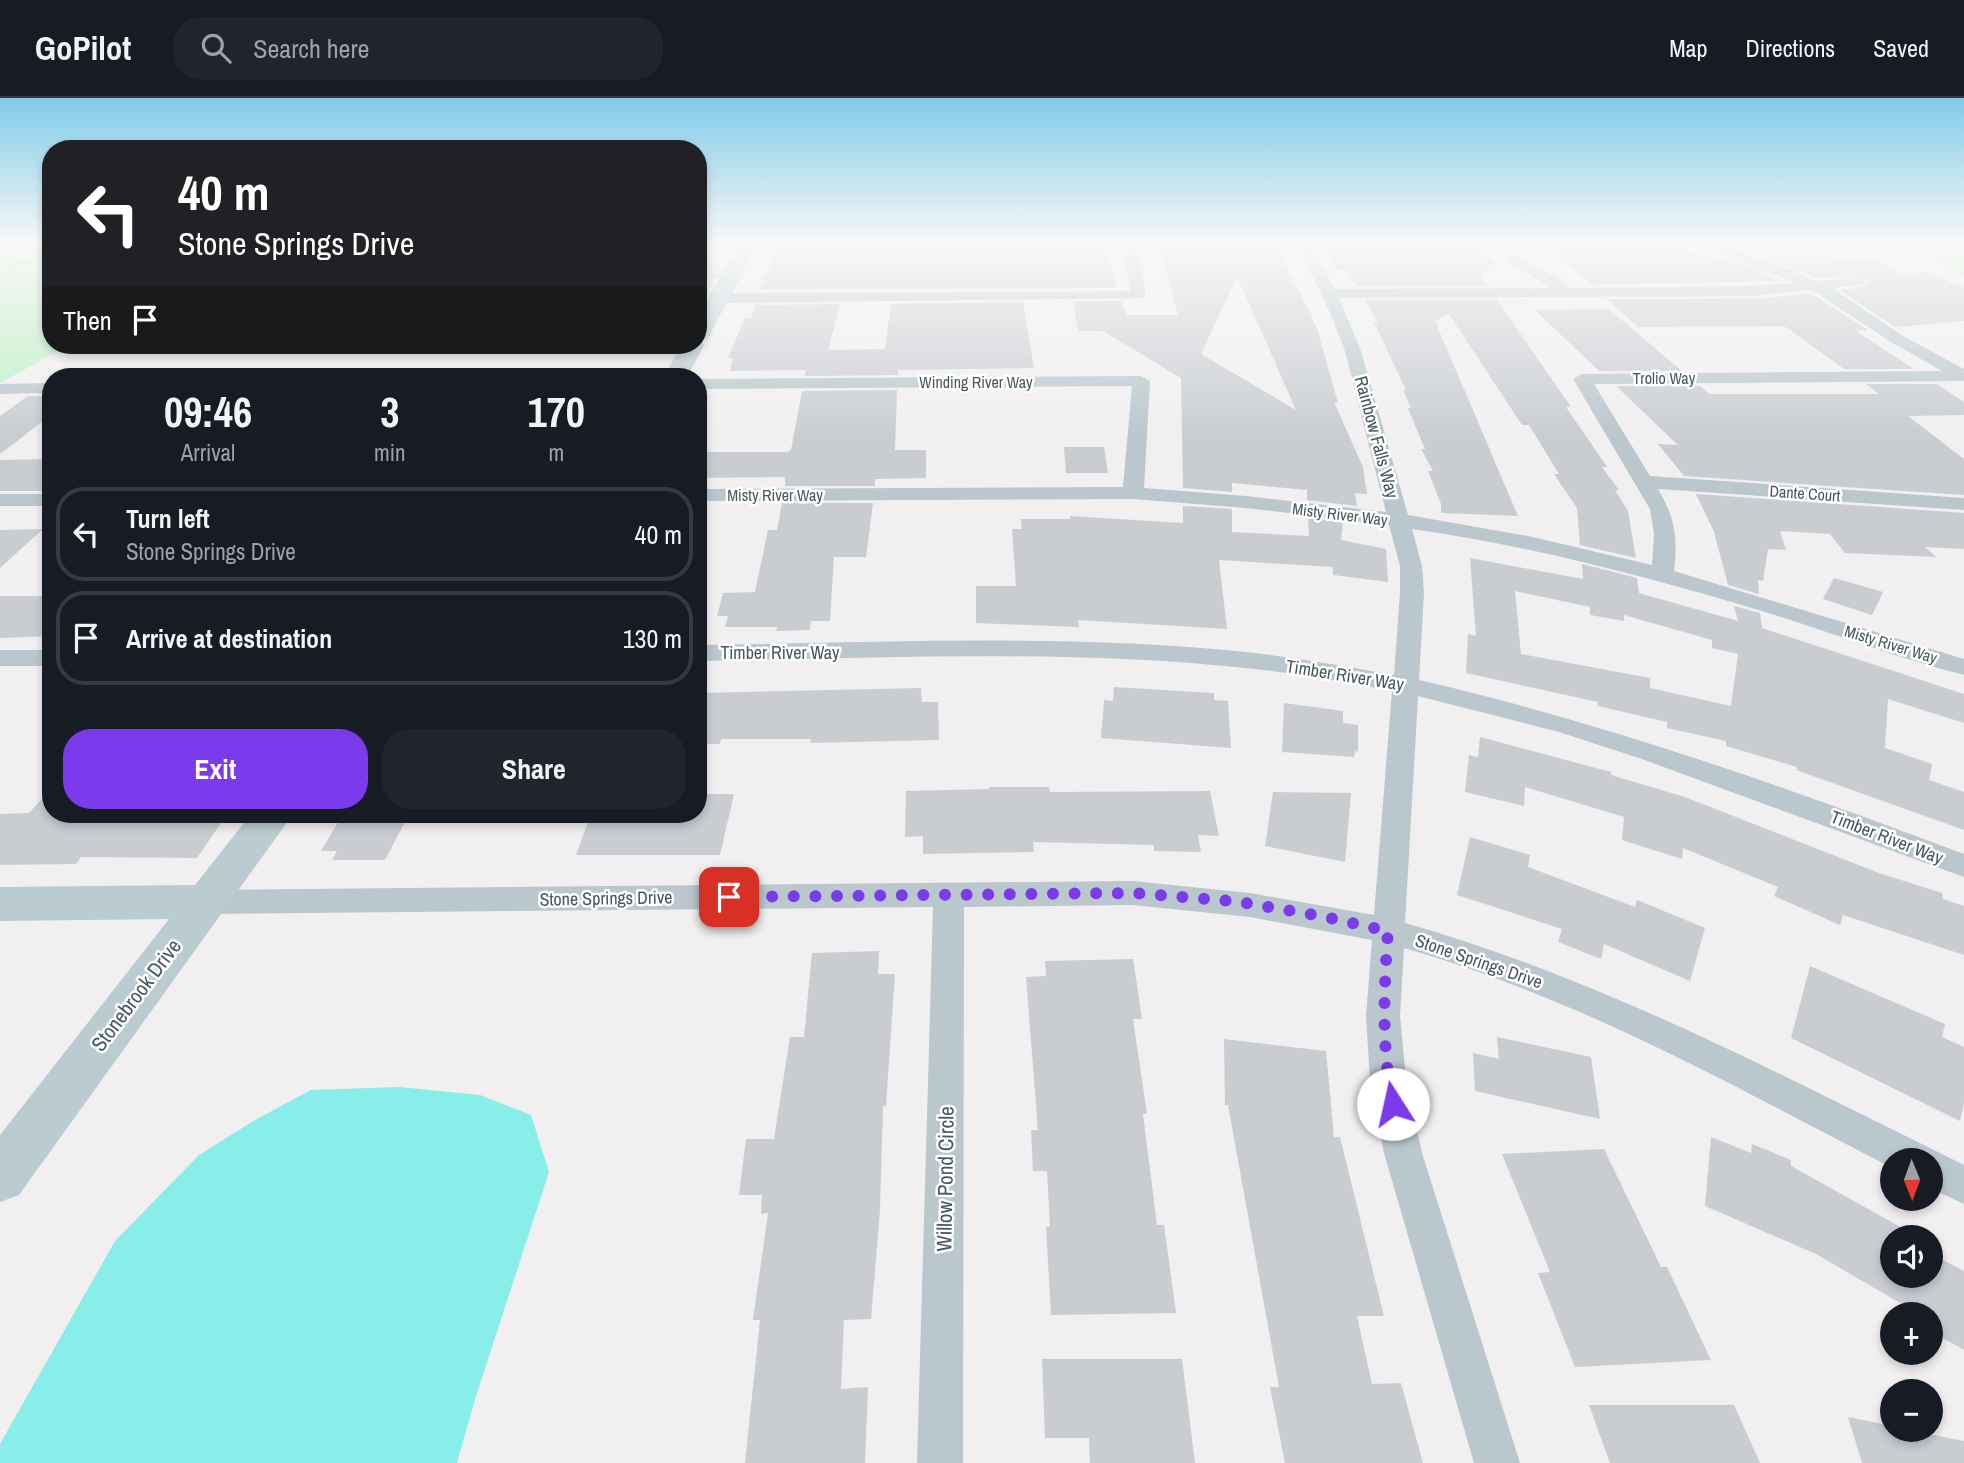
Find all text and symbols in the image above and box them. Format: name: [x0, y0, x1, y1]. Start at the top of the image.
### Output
search box: [173, 17, 663, 80]
text: GoPilot: [35, 26, 131, 70]
icon: search: [197, 29, 235, 67]
text: Search here: [253, 31, 369, 66]
text: Map: [1669, 32, 1707, 64]
text: Directions: [1745, 32, 1835, 64]
text: Saved: [1873, 32, 1929, 64]
text: 40 m: [178, 159, 270, 225]
icon: left: [63, 168, 154, 259]
text: Stone Springs Drive: [178, 222, 414, 265]
icon: arrive: [126, 301, 164, 339]
text: Then: [63, 303, 112, 338]
street label: Trolio Way: [1633, 367, 1696, 389]
street label: Winding River Way: [919, 371, 1033, 393]
street label: Rainbow Falls Way: [1349, 373, 1406, 502]
text: 09:46: [164, 384, 252, 440]
text: 3: [380, 384, 399, 440]
text: 170: [528, 384, 585, 440]
text: Arrival: [181, 437, 235, 468]
text: min: [374, 437, 406, 468]
text: m: [548, 437, 564, 468]
street label: Dante Court: [1769, 480, 1841, 506]
street label: Misty River Way: [727, 484, 823, 506]
street label: Misty River Way: [1291, 497, 1389, 531]
text: Turn left: [126, 501, 210, 536]
icon: left: [67, 515, 105, 553]
text: 40 m: [635, 517, 682, 552]
text: Stone Springs Drive: [126, 536, 296, 567]
icon: arrive: [67, 619, 105, 657]
street label: Misty River Way: [1842, 619, 1940, 669]
text: Arrive at destination: [126, 621, 332, 656]
text: 130 m: [623, 621, 682, 656]
street label: Timber River Way: [721, 640, 840, 665]
street label: Timber River Way: [1284, 653, 1406, 697]
button: Exit: [63, 729, 368, 809]
button: Share: [382, 729, 686, 809]
street label: Timber River Way: [1827, 804, 1948, 870]
pin: [699, 867, 759, 927]
icon: arrive: [710, 878, 748, 916]
street label: Stone Springs Drive: [539, 884, 673, 912]
street label: Stone Springs Drive: [1412, 928, 1546, 994]
street label: Stonebrook Drive: [84, 933, 188, 1057]
position arrow: [1356, 1067, 1430, 1141]
street label: Willow Pond Circle: [929, 1106, 961, 1252]
north arrow: [1880, 1148, 1942, 1211]
map controls: [1880, 1148, 1943, 1442]
button: sound: [1880, 1225, 1943, 1288]
button: +: [1880, 1302, 1943, 1365]
button: −: [1880, 1379, 1943, 1442]

